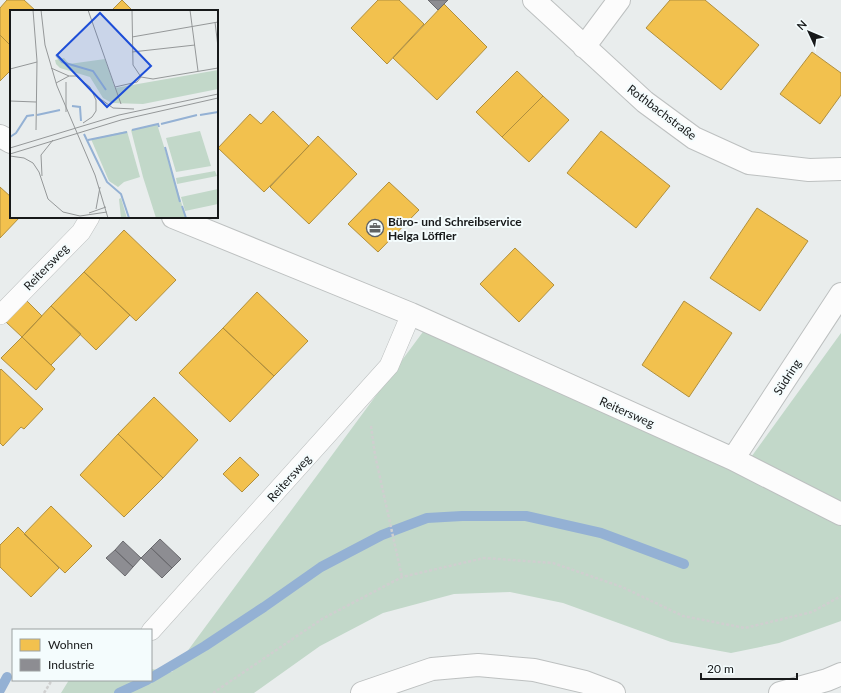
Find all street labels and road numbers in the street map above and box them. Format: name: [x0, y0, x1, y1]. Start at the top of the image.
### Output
street label: Rothbachstraße: [624, 81, 700, 143]
street label: Reitersweg: [20, 241, 72, 293]
street label: Südring: [770, 356, 804, 398]
street label: Reitersweg: [597, 393, 657, 431]
street label: Reitersweg: [264, 451, 314, 505]

